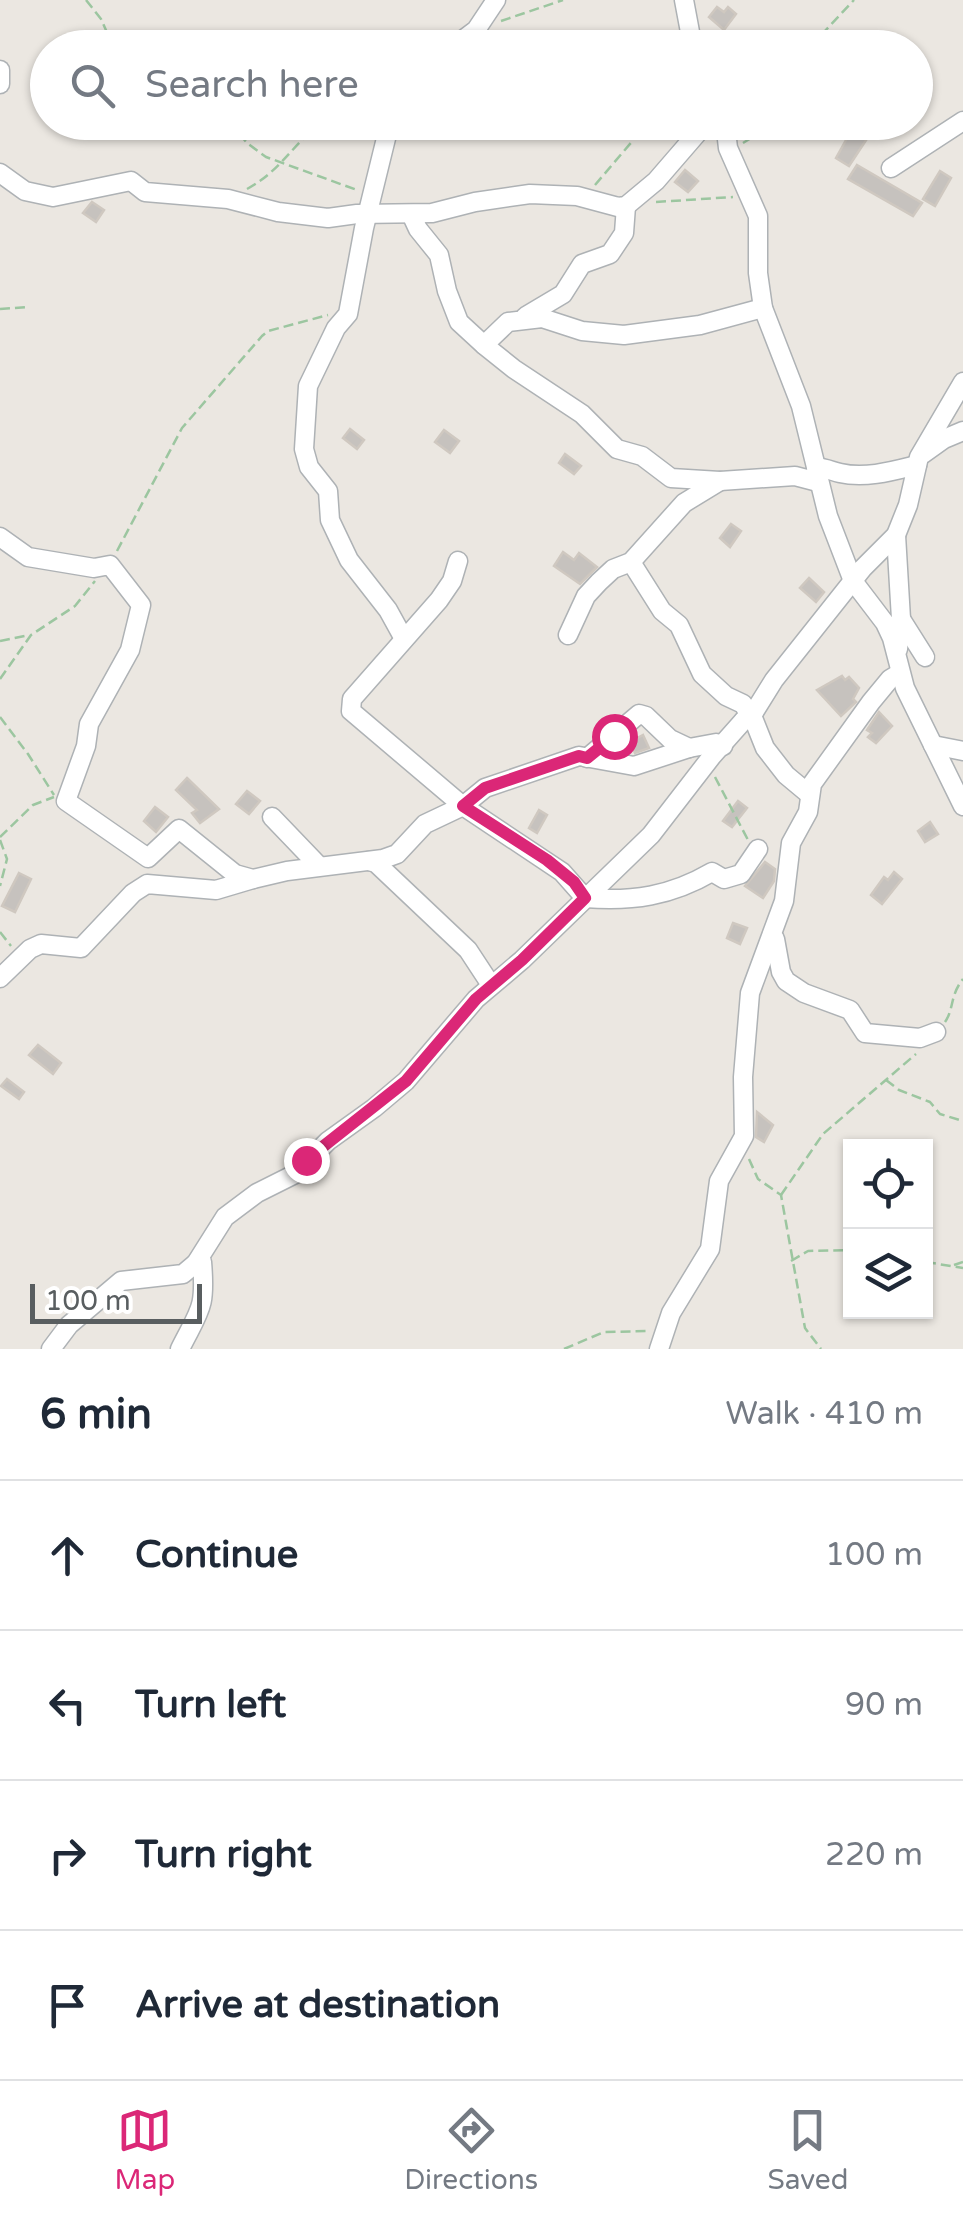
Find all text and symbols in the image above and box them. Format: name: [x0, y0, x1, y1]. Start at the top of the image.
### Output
search box: [30, 30, 933, 140]
icon: search: [65, 58, 120, 113]
text: Search here: [145, 62, 359, 108]
route start: [592, 714, 638, 760]
route end: [284, 1138, 330, 1184]
map controls: [843, 1139, 933, 1319]
button: locate: [843, 1139, 933, 1229]
button: layers: [843, 1229, 933, 1319]
scale bar: [30, 1279, 202, 1324]
text: 100 m: [45, 1284, 131, 1318]
text: 6 min: [40, 1389, 152, 1440]
text: Walk · 410 m: [726, 1395, 923, 1433]
icon: ahead: [40, 1528, 95, 1583]
text: Continue: [135, 1532, 298, 1578]
text: 100 m: [825, 1536, 923, 1574]
icon: left: [40, 1678, 95, 1733]
text: Turn left: [135, 1682, 286, 1728]
text: 90 m: [845, 1686, 923, 1724]
icon: right: [40, 1828, 95, 1883]
text: Turn right: [135, 1832, 312, 1878]
text: 220 m: [825, 1836, 923, 1874]
icon: arrive: [40, 1978, 95, 2033]
text: Arrive at destination: [135, 1982, 500, 2028]
tab: Map: [115, 2103, 175, 2197]
tab: Directions: [404, 2103, 538, 2197]
tab: Saved: [767, 2103, 848, 2197]

